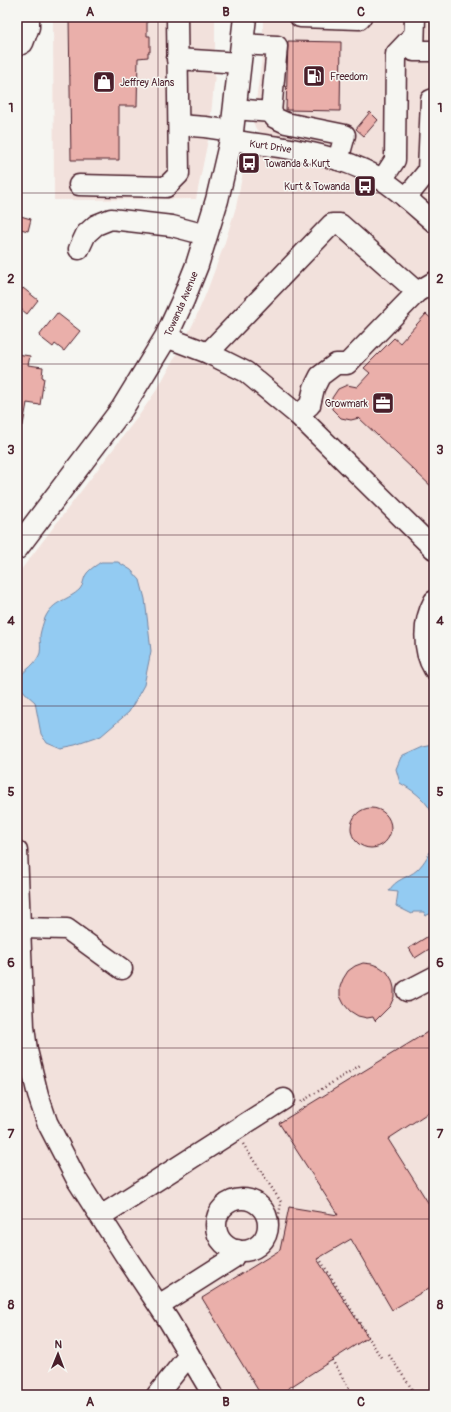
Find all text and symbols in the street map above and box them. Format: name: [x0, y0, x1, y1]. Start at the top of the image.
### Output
text: A: [86, 4, 95, 20]
text: B: [222, 4, 230, 20]
text: C: [357, 4, 365, 20]
fuel station icon: Freedom: [301, 63, 327, 89]
shop icon: Jeffrey Alans: [91, 69, 117, 95]
place label: Freedom: [330, 71, 368, 83]
place label: Jeffrey Alans: [120, 77, 175, 89]
text: 1: [8, 100, 14, 116]
text: 1: [437, 100, 443, 116]
street label: Kurt Drive: [249, 138, 292, 156]
bus stop icon: Towanda & Kurt: [236, 150, 262, 176]
place label: Towanda & Kurt: [264, 158, 331, 170]
bus stop icon: Kurt & Towanda: [352, 173, 378, 199]
place label: Kurt & Towanda: [284, 181, 350, 193]
street label: Towanda Avenue: [162, 270, 201, 338]
text: 2: [7, 271, 15, 287]
text: 2: [436, 271, 444, 287]
office icon: Growmark: [370, 390, 396, 416]
place label: Growmark: [325, 398, 369, 410]
text: 3: [7, 442, 15, 458]
text: 3: [436, 442, 444, 458]
text: 4: [7, 613, 15, 629]
text: 4: [436, 613, 444, 629]
text: 5: [7, 784, 15, 800]
text: 5: [436, 784, 444, 800]
text: 6: [7, 955, 15, 971]
text: 6: [436, 955, 444, 971]
text: 7: [8, 1126, 15, 1142]
text: 7: [437, 1126, 444, 1142]
text: 8: [8, 1297, 15, 1313]
text: 8: [437, 1297, 444, 1313]
north arrow: [38, 1334, 78, 1374]
text: N: [54, 1338, 63, 1351]
text: A: [86, 1394, 95, 1410]
text: B: [222, 1394, 230, 1410]
text: C: [357, 1394, 365, 1410]

